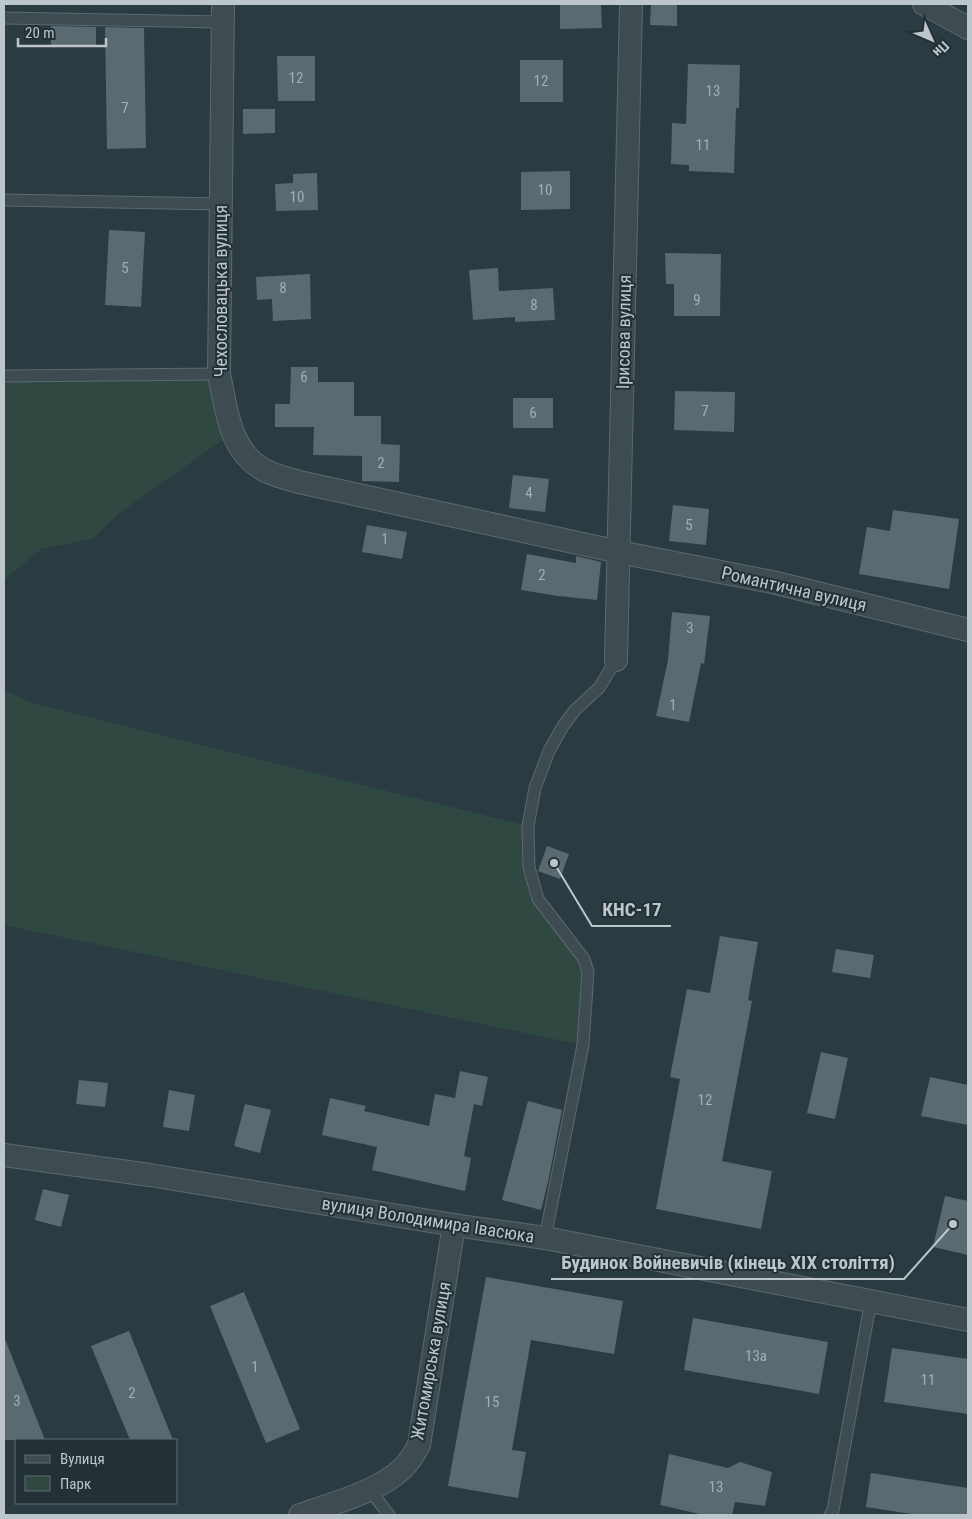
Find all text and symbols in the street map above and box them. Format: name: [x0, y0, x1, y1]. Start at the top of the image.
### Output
scale bar: [18, 15, 105, 47]
north arrow: [907, 15, 957, 65]
text: 20 m: [25, 24, 55, 42]
text: Пн: [930, 38, 952, 60]
house number: 12: [289, 69, 303, 87]
house number: 12: [534, 72, 548, 90]
house number: 13: [706, 82, 720, 100]
house number: 7: [121, 99, 129, 117]
house number: 11: [696, 136, 710, 154]
house number: 10: [538, 181, 552, 199]
house number: 10: [290, 188, 304, 206]
street label: Чехословацька вулиця: [210, 205, 231, 377]
house number: 5: [121, 259, 129, 277]
street label: Ірисова вулиця: [612, 275, 635, 389]
house number: 8: [279, 279, 287, 297]
house number: 9: [693, 291, 701, 309]
house number: 8: [530, 296, 538, 314]
house number: 6: [300, 368, 308, 386]
house number: 7: [701, 402, 709, 420]
house number: 6: [529, 404, 537, 422]
house number: 2: [377, 454, 385, 472]
house number: 4: [525, 484, 533, 502]
house number: 5: [685, 516, 693, 534]
house number: 1: [381, 530, 389, 548]
street label: Романтична вулиця: [719, 562, 869, 615]
house number: 2: [538, 566, 546, 584]
house number: 3: [686, 619, 694, 637]
house number: 1: [669, 696, 677, 714]
callout: КНС-17: [592, 892, 671, 926]
text: КНС-17: [602, 898, 662, 921]
house number: 12: [698, 1091, 712, 1109]
street label: вулиця Володимира Івасюка: [320, 1192, 536, 1247]
callout: Будинок Войневичів (кінець ХІХ століття): [551, 1245, 904, 1279]
text: Будинок Войневичів (кінець ХІХ століття): [561, 1251, 895, 1274]
street label: Житомирська вулиця: [406, 1280, 455, 1442]
house number: 13а: [745, 1347, 767, 1365]
house number: 1: [251, 1358, 259, 1376]
house number: 11: [921, 1371, 935, 1389]
house number: 2: [128, 1384, 136, 1402]
house number: 3: [13, 1392, 21, 1410]
house number: 15: [485, 1393, 499, 1411]
legend: [15, 1439, 178, 1504]
text: Вулиця: [60, 1450, 105, 1468]
text: Парк: [60, 1475, 91, 1493]
house number: 13: [709, 1478, 723, 1496]

